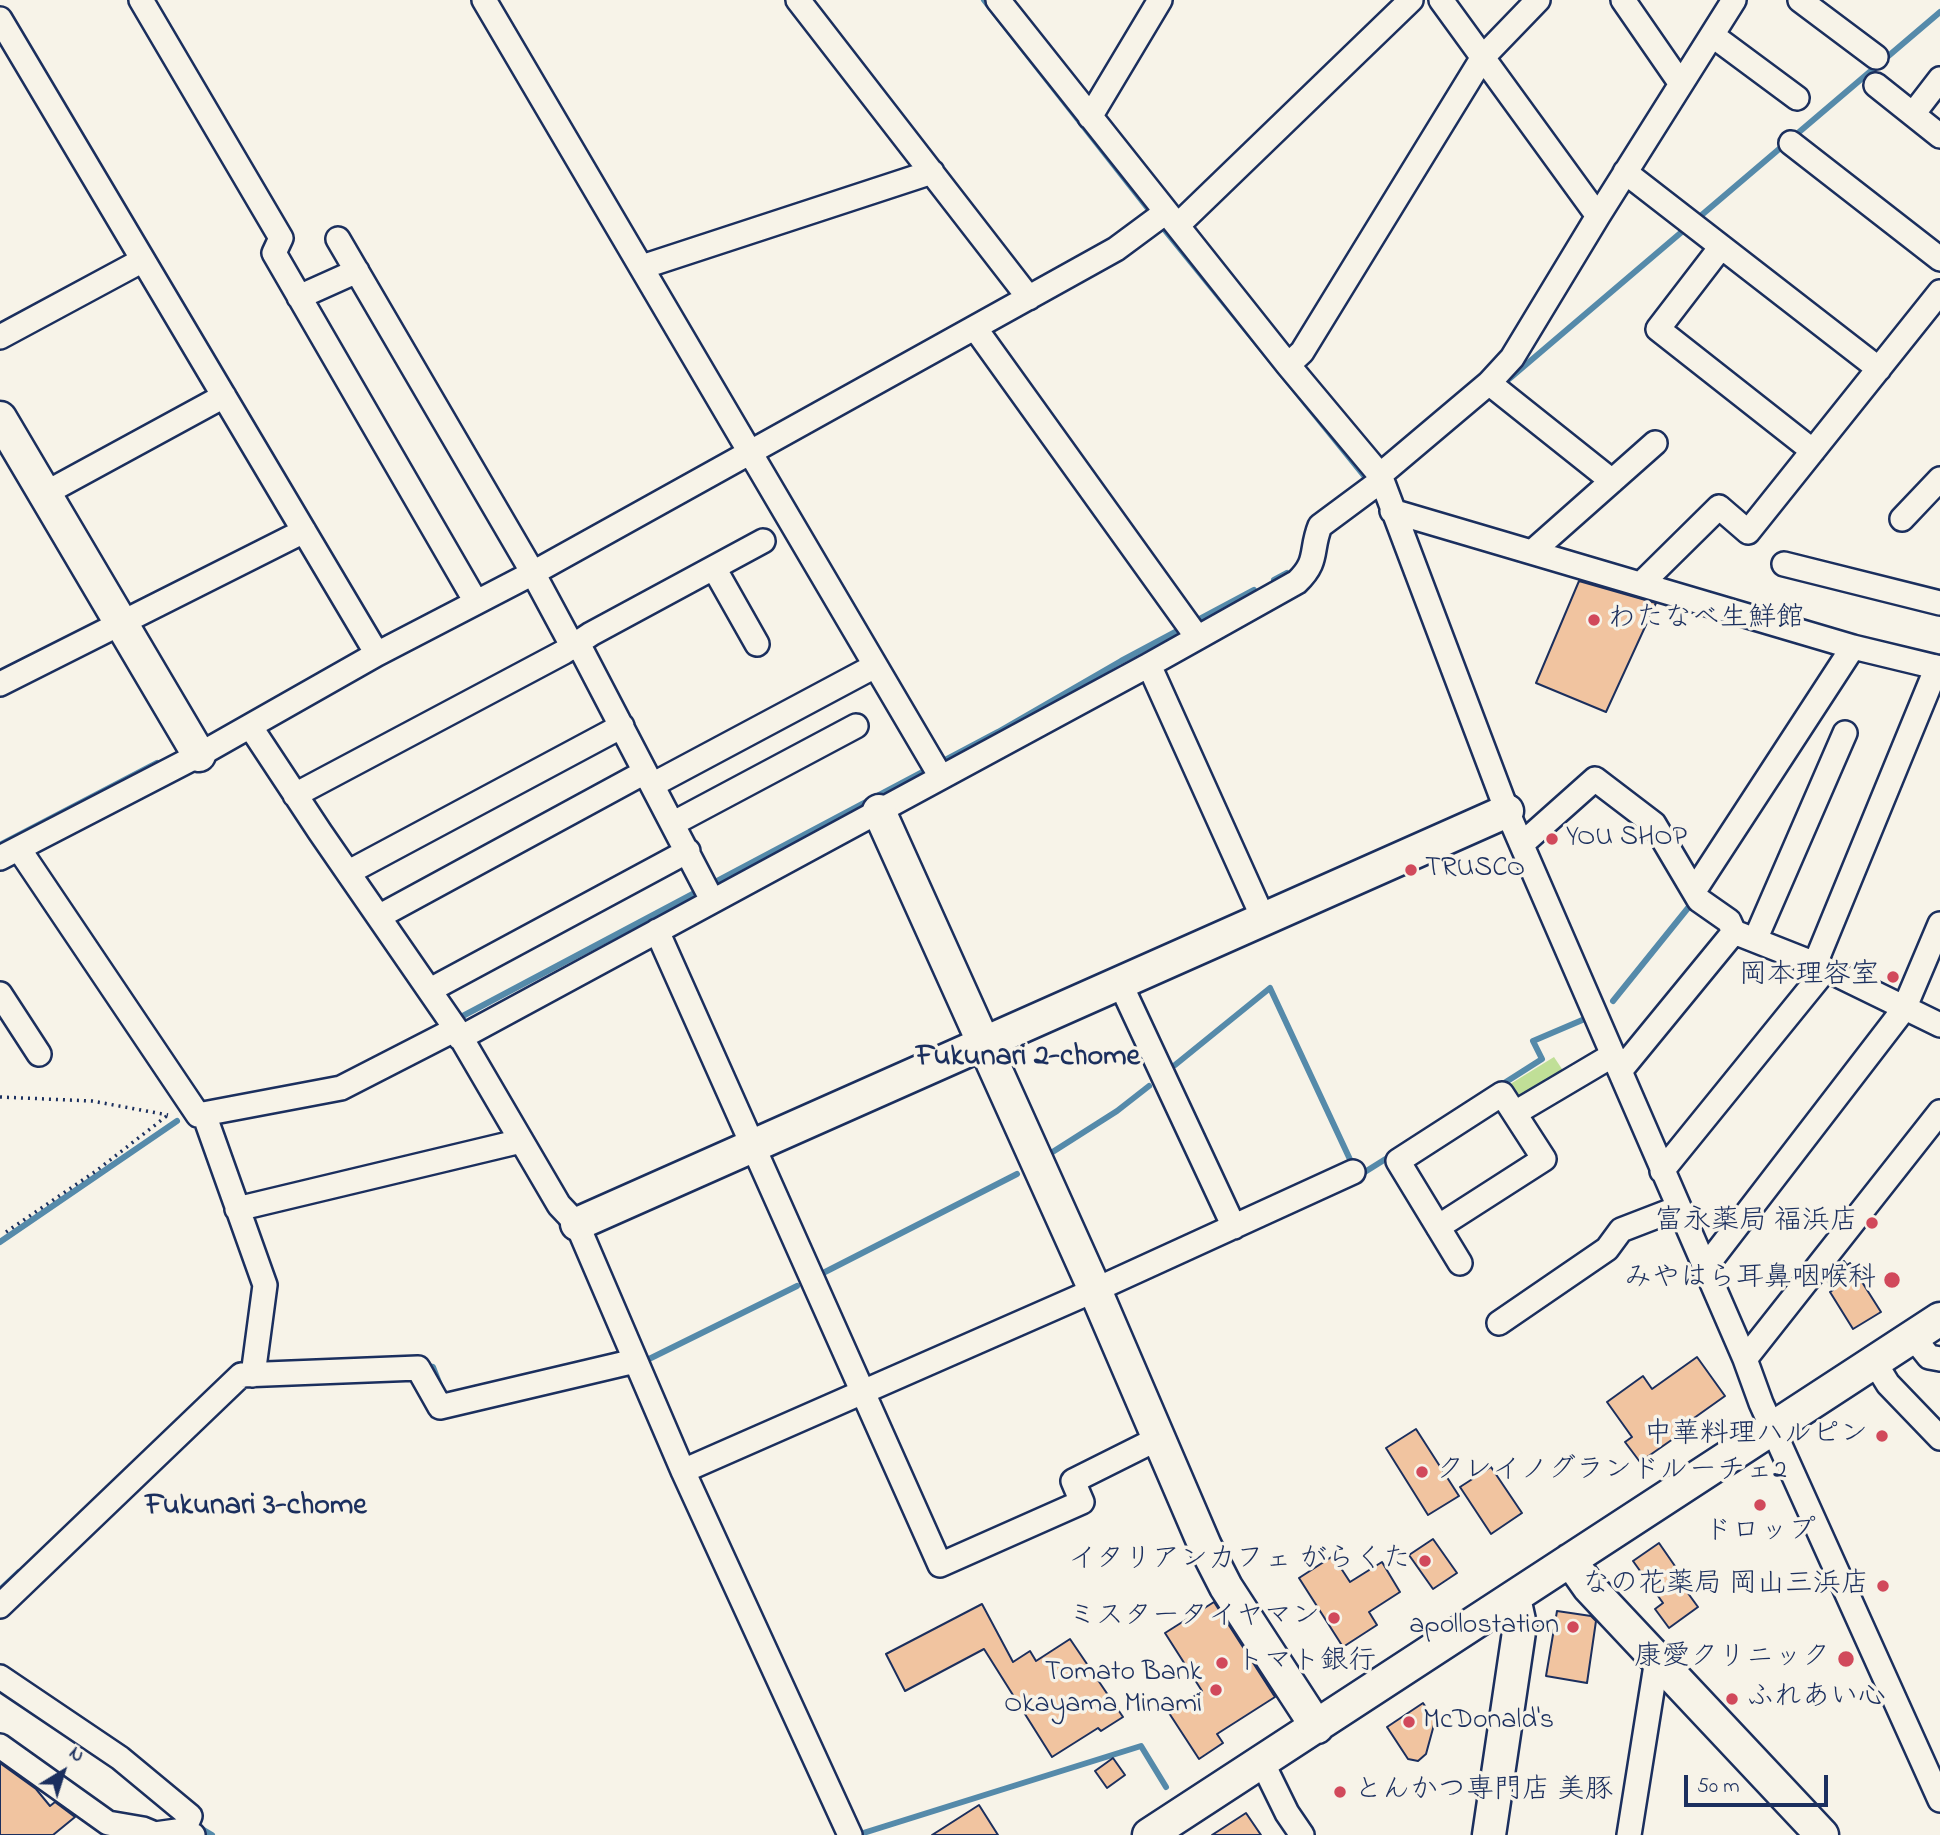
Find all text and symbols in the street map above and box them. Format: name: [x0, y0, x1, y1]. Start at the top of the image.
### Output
place label: わたなべ生鮮館: [1608, 603, 1804, 637]
marker: わたなべ生鮮館: [1586, 612, 1602, 628]
place label: YOU SHOP: [1566, 822, 1687, 856]
marker: YOU SHOP: [1544, 831, 1560, 847]
place label: TRUSCO: [1425, 853, 1525, 887]
marker: TRUSCO: [1403, 862, 1419, 878]
place label: 岡本理容室: [1739, 960, 1879, 994]
marker: 岡本理容室: [1885, 969, 1901, 985]
district label: Fukunari 2-chome: [916, 1041, 1140, 1077]
place label: 富永薬局 福浜店: [1655, 1206, 1858, 1240]
marker: 富永薬局 福浜店: [1864, 1215, 1880, 1231]
place label: みやはら耳鼻咽喉科: [1624, 1263, 1876, 1297]
marker: みやはら耳鼻咽喉科: [1882, 1270, 1902, 1290]
place label: 中華料理ハルピン: [1644, 1419, 1868, 1453]
marker: 中華料理ハルピン: [1874, 1428, 1890, 1444]
place label: クレイノグランドルーチェ2: [1436, 1455, 1787, 1489]
marker: クレイノグランドルーチェ2: [1414, 1464, 1430, 1480]
district label: Fukunari 3-chome: [145, 1490, 367, 1526]
marker: ドロップ: [1752, 1497, 1768, 1513]
place label: ドロップ: [1704, 1516, 1816, 1550]
place label: イタリアンカフェ がらくた: [1068, 1544, 1411, 1578]
marker: イタリアンカフェ がらくた: [1417, 1553, 1433, 1569]
place label: なの花薬局 岡山三浜店: [1582, 1569, 1869, 1603]
marker: なの花薬局 岡山三浜店: [1875, 1578, 1891, 1594]
place label: ミスタータイヤマン: [1068, 1601, 1320, 1635]
marker: ミスタータイヤマン: [1326, 1610, 1342, 1626]
place label: apollostation: [1409, 1610, 1559, 1644]
marker: apollostation: [1565, 1619, 1581, 1635]
place label: 康愛クリニック: [1634, 1642, 1830, 1676]
place label: トマト銀行: [1236, 1646, 1376, 1680]
marker: 康愛クリニック: [1836, 1649, 1856, 1669]
marker: トマト銀行: [1214, 1655, 1230, 1671]
place label: Tomato Bank Okayama Minami: [1004, 1657, 1202, 1723]
marker: Tomato Bank Okayama Minami: [1208, 1682, 1224, 1698]
place label: ふれあい心: [1746, 1682, 1886, 1716]
marker: ふれあい心: [1724, 1691, 1740, 1707]
place label: McDonald's: [1423, 1705, 1554, 1739]
marker: McDonald's: [1401, 1714, 1417, 1730]
north arrow: [28, 1737, 98, 1807]
text: N: [63, 1740, 90, 1770]
scale bar: [1688, 1762, 1832, 1806]
text: 50 m: [1697, 1772, 1740, 1802]
place label: とんかつ専門店 美豚: [1354, 1775, 1613, 1809]
marker: とんかつ専門店 美豚: [1332, 1784, 1348, 1800]

